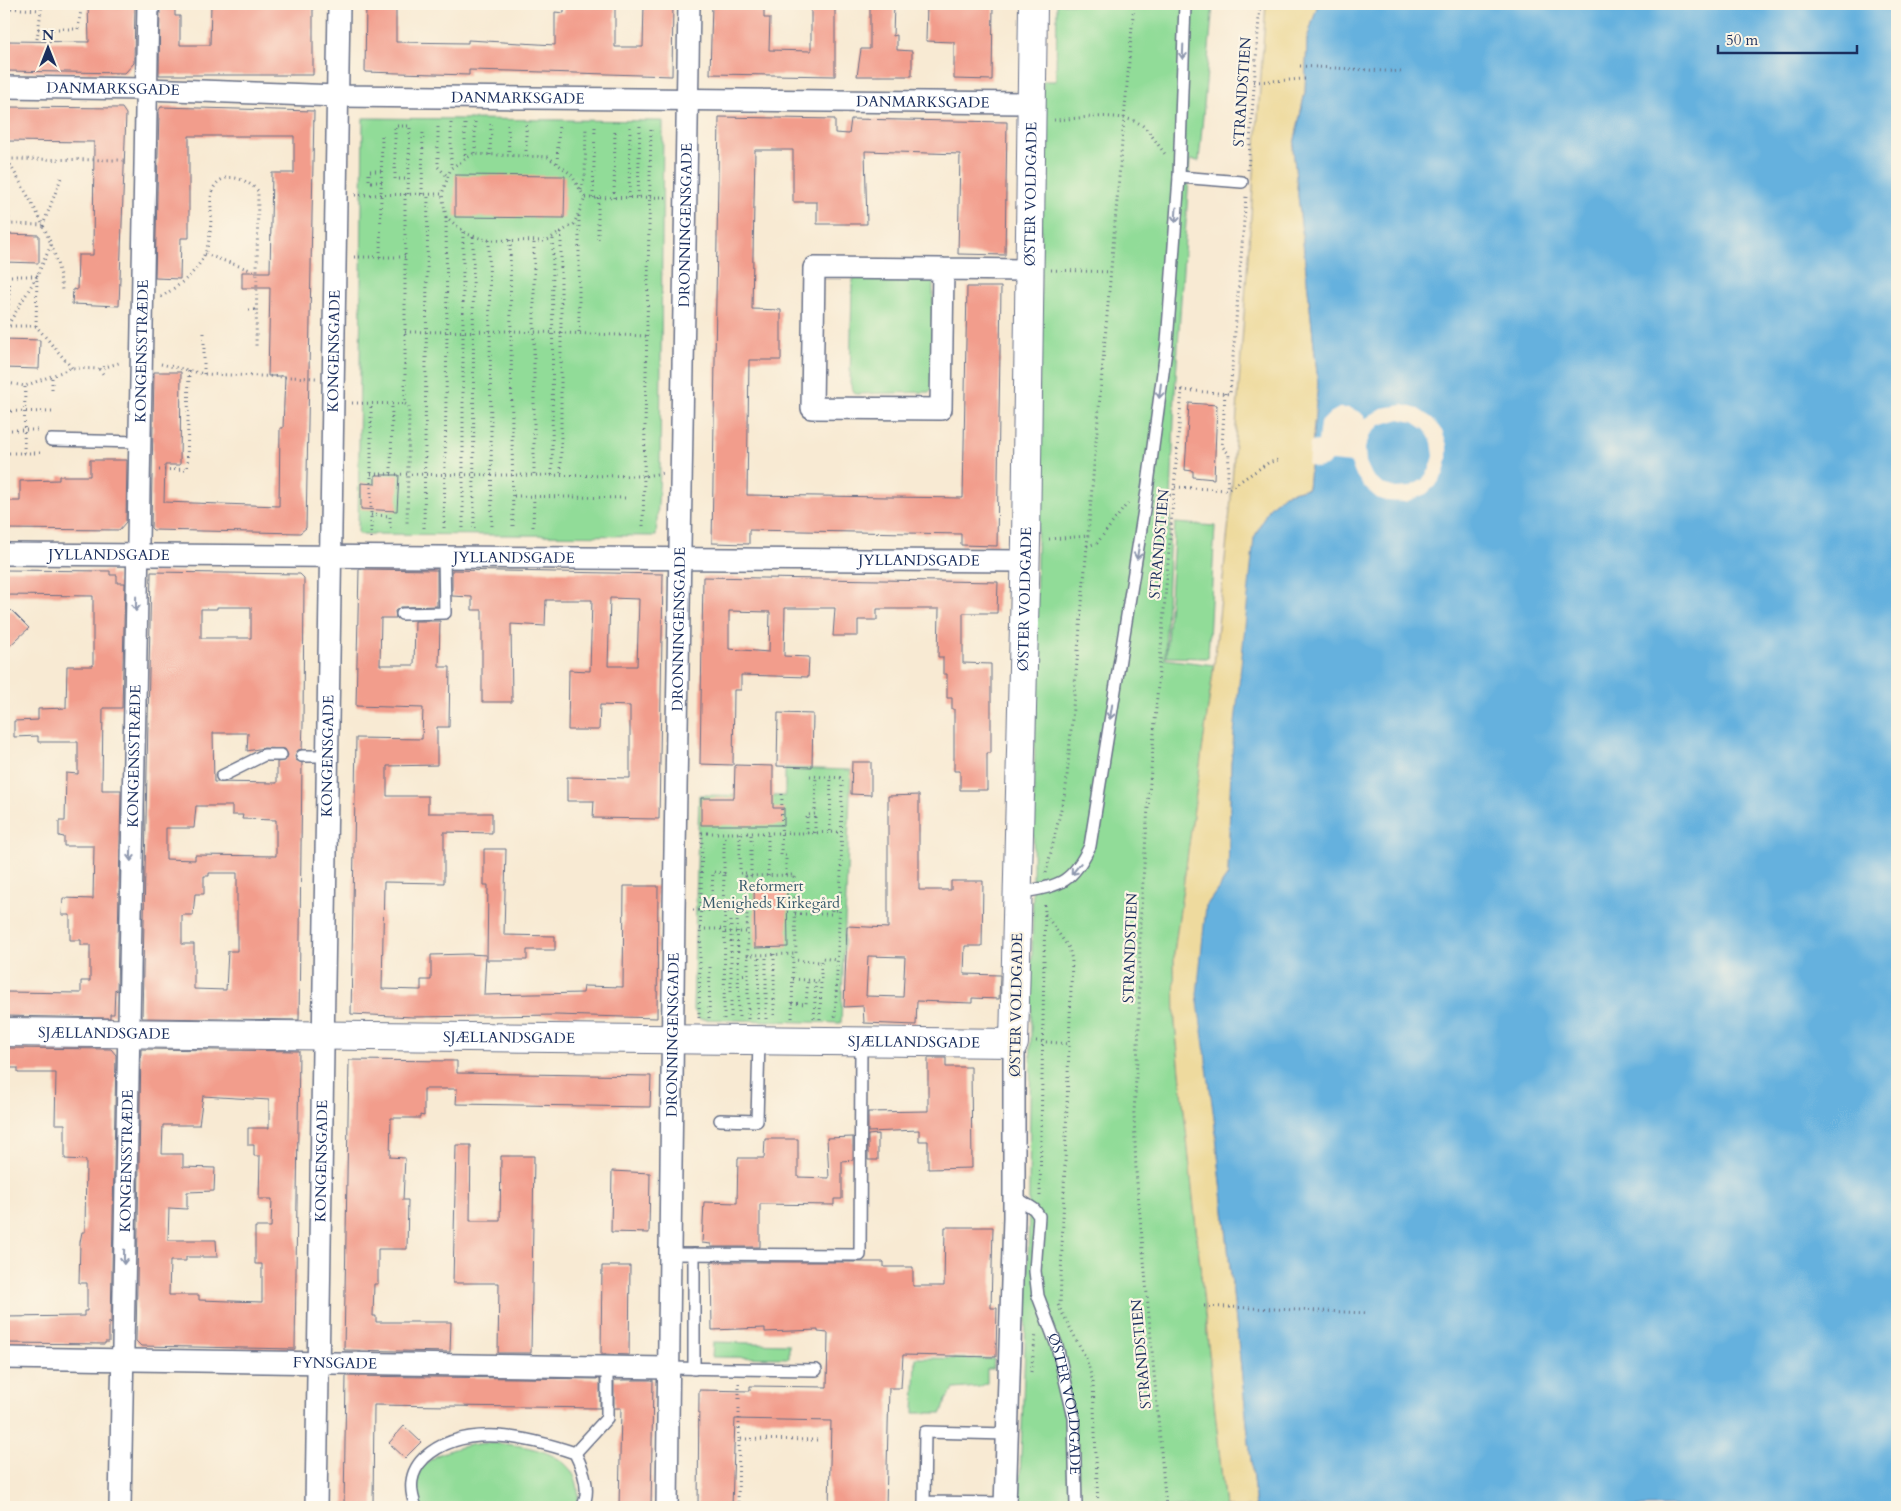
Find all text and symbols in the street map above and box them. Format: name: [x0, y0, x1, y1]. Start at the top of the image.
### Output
north arrow: [22, 22, 72, 72]
scale bar: [1718, 22, 1857, 54]
text: N: [42, 26, 54, 45]
text: 50 m: [1726, 30, 1758, 50]
street label: STRANDSTIEN: [1228, 36, 1256, 148]
one-way arrow: [1179, 44, 1188, 60]
street label: DANMARKSGADE: [46, 78, 180, 100]
street label: DANMARKSGADE: [451, 87, 585, 108]
street label: DANMARKSGADE: [856, 91, 990, 113]
street label: ØSTER VOLDGADE: [1020, 122, 1041, 267]
street label: DRONNINGENSGADE: [674, 143, 697, 308]
one-way arrow: [1171, 207, 1181, 223]
street label: KONGENSSTRÆDE: [130, 280, 153, 423]
street label: KONGENSGADE: [323, 290, 345, 412]
one-way arrow: [1155, 383, 1165, 399]
street label: STRANDSTIEN: [1144, 488, 1174, 600]
street label: ØSTER VOLDGADE: [1013, 527, 1036, 672]
street label: JYLLANDSGADE: [46, 544, 170, 565]
one-way arrow: [1132, 544, 1142, 560]
street label: JYLLANDSGADE: [451, 547, 575, 568]
street label: DRONNINGENSGADE: [667, 547, 690, 711]
street label: JYLLANDSGADE: [856, 550, 980, 571]
one-way arrow: [131, 596, 140, 612]
street label: KONGENSSTRÆDE: [123, 684, 145, 828]
street label: KONGENSGADE: [317, 695, 338, 817]
one-way arrow: [1106, 704, 1116, 720]
one-way arrow: [126, 846, 136, 862]
one-way arrow: [1071, 863, 1082, 876]
park label: Reformert Menigheds Kirkegård: [702, 876, 840, 913]
street label: STRANDSTIEN: [1118, 892, 1142, 1003]
street label: ØSTER VOLDGADE: [1005, 933, 1027, 1077]
street label: DRONNINGENSGADE: [662, 953, 683, 1117]
street label: SJÆLLANDSGADE: [38, 1022, 170, 1044]
street label: SJÆLLANDSGADE: [443, 1027, 575, 1048]
street label: SJÆLLANDSGADE: [848, 1031, 980, 1053]
street label: KONGENSSTRÆDE: [115, 1089, 138, 1233]
street label: KONGENSGADE: [310, 1100, 332, 1222]
one-way arrow: [119, 1248, 129, 1265]
street label: STRANDSTIEN: [1126, 1298, 1156, 1410]
street label: ØSTER VOLDGADE: [1043, 1330, 1085, 1475]
street label: FYNSGADE: [293, 1352, 377, 1374]

